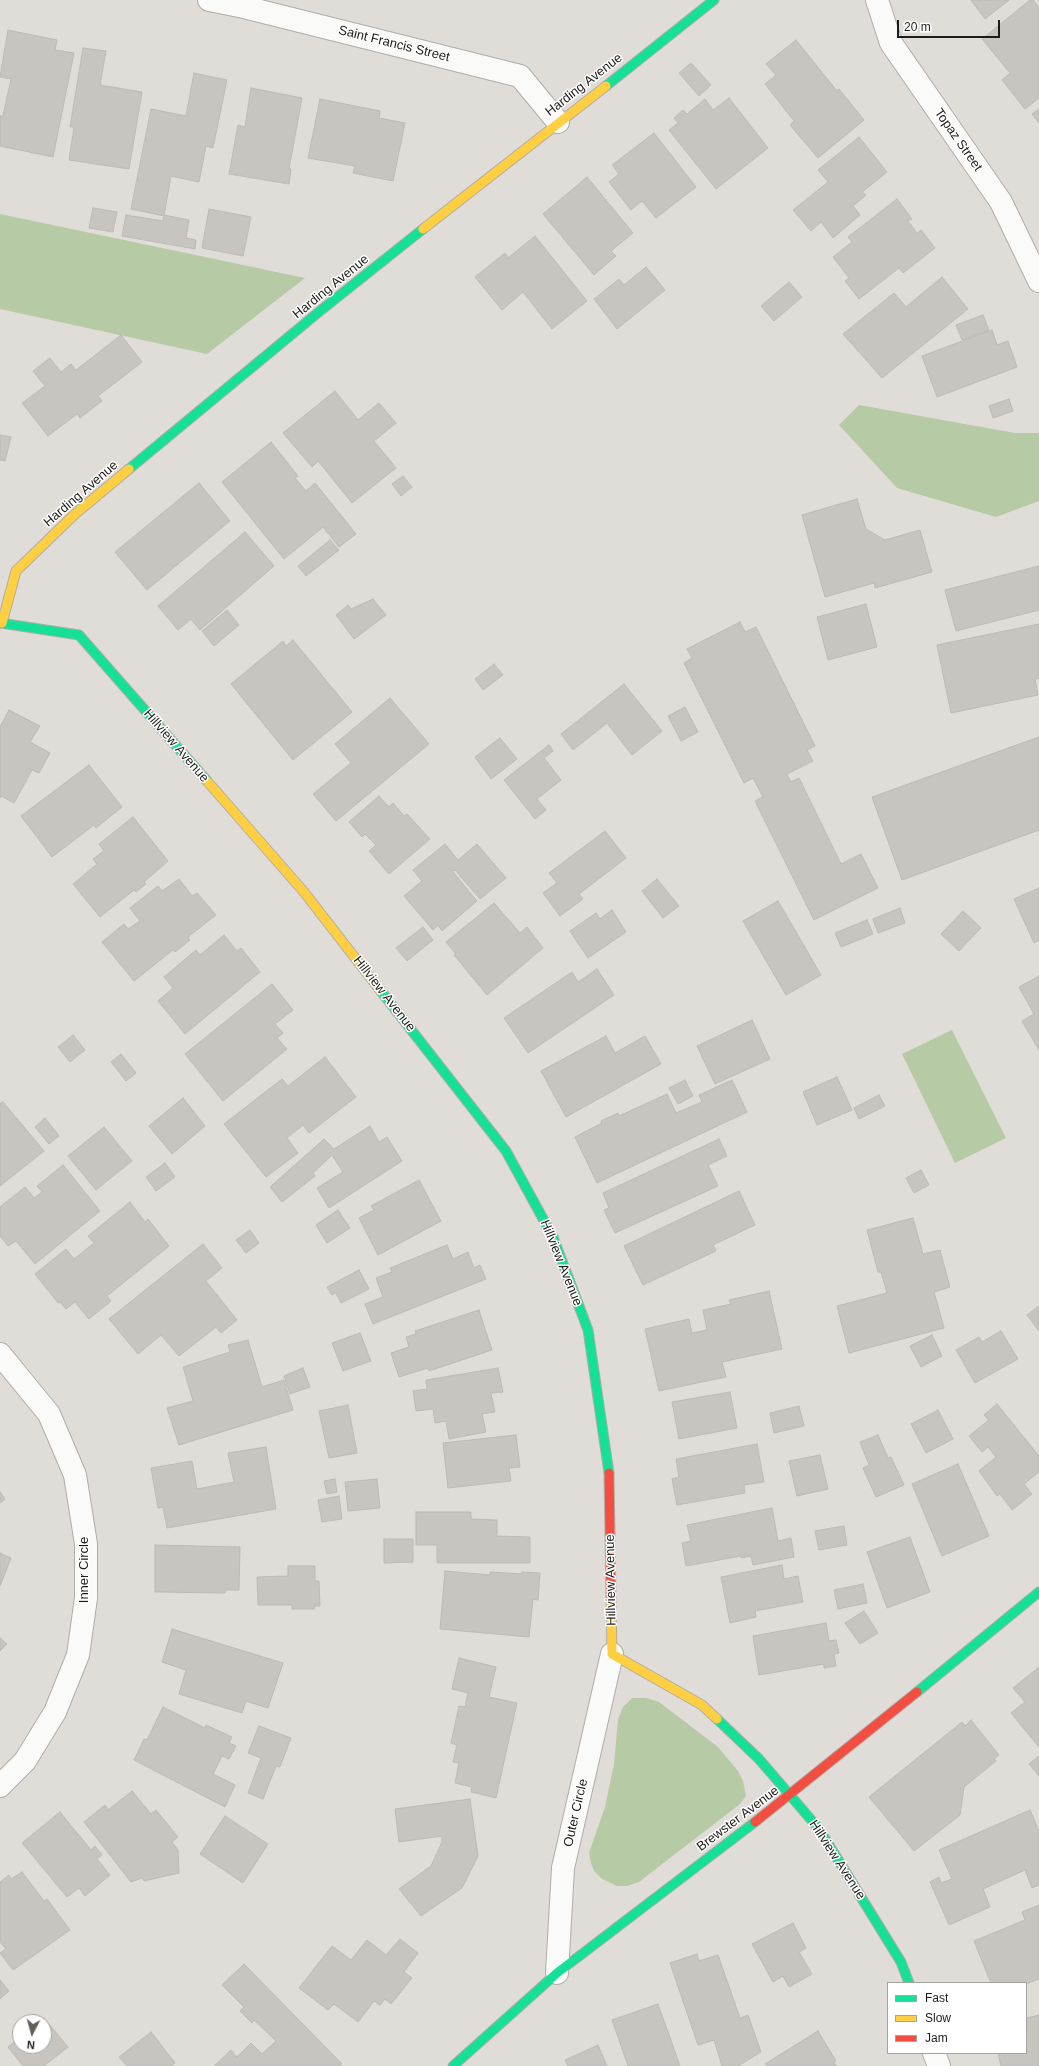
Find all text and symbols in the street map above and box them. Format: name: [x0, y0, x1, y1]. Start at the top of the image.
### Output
scale bar: [899, 12, 1002, 38]
text: 20 m: [904, 20, 931, 34]
street label: Saint Francis Street: [337, 23, 451, 65]
street label: Harding Avenue: [543, 50, 625, 120]
street label: Topaz Street: [931, 106, 985, 174]
street label: Harding Avenue: [290, 252, 372, 322]
street label: Harding Avenue: [41, 458, 121, 530]
street label: Hillview Avenue: [140, 706, 212, 786]
street label: Hillview Avenue: [350, 953, 418, 1035]
street label: Hillview Avenue: [537, 1218, 585, 1308]
street label: Hillview Avenue: [602, 1534, 620, 1626]
street label: Inner Circle: [76, 1537, 92, 1603]
street label: Outer Circle: [561, 1777, 591, 1849]
street label: Brewster Avenue: [694, 1783, 782, 1855]
street label: Hillview Avenue: [806, 1817, 868, 1903]
legend: [887, 1982, 1027, 2054]
text: Fast: [925, 1991, 948, 2005]
text: Slow: [925, 2011, 951, 2025]
north arrow: [12, 2014, 52, 2054]
text: Jam: [925, 2031, 948, 2045]
text: N: [26, 2039, 35, 2051]

